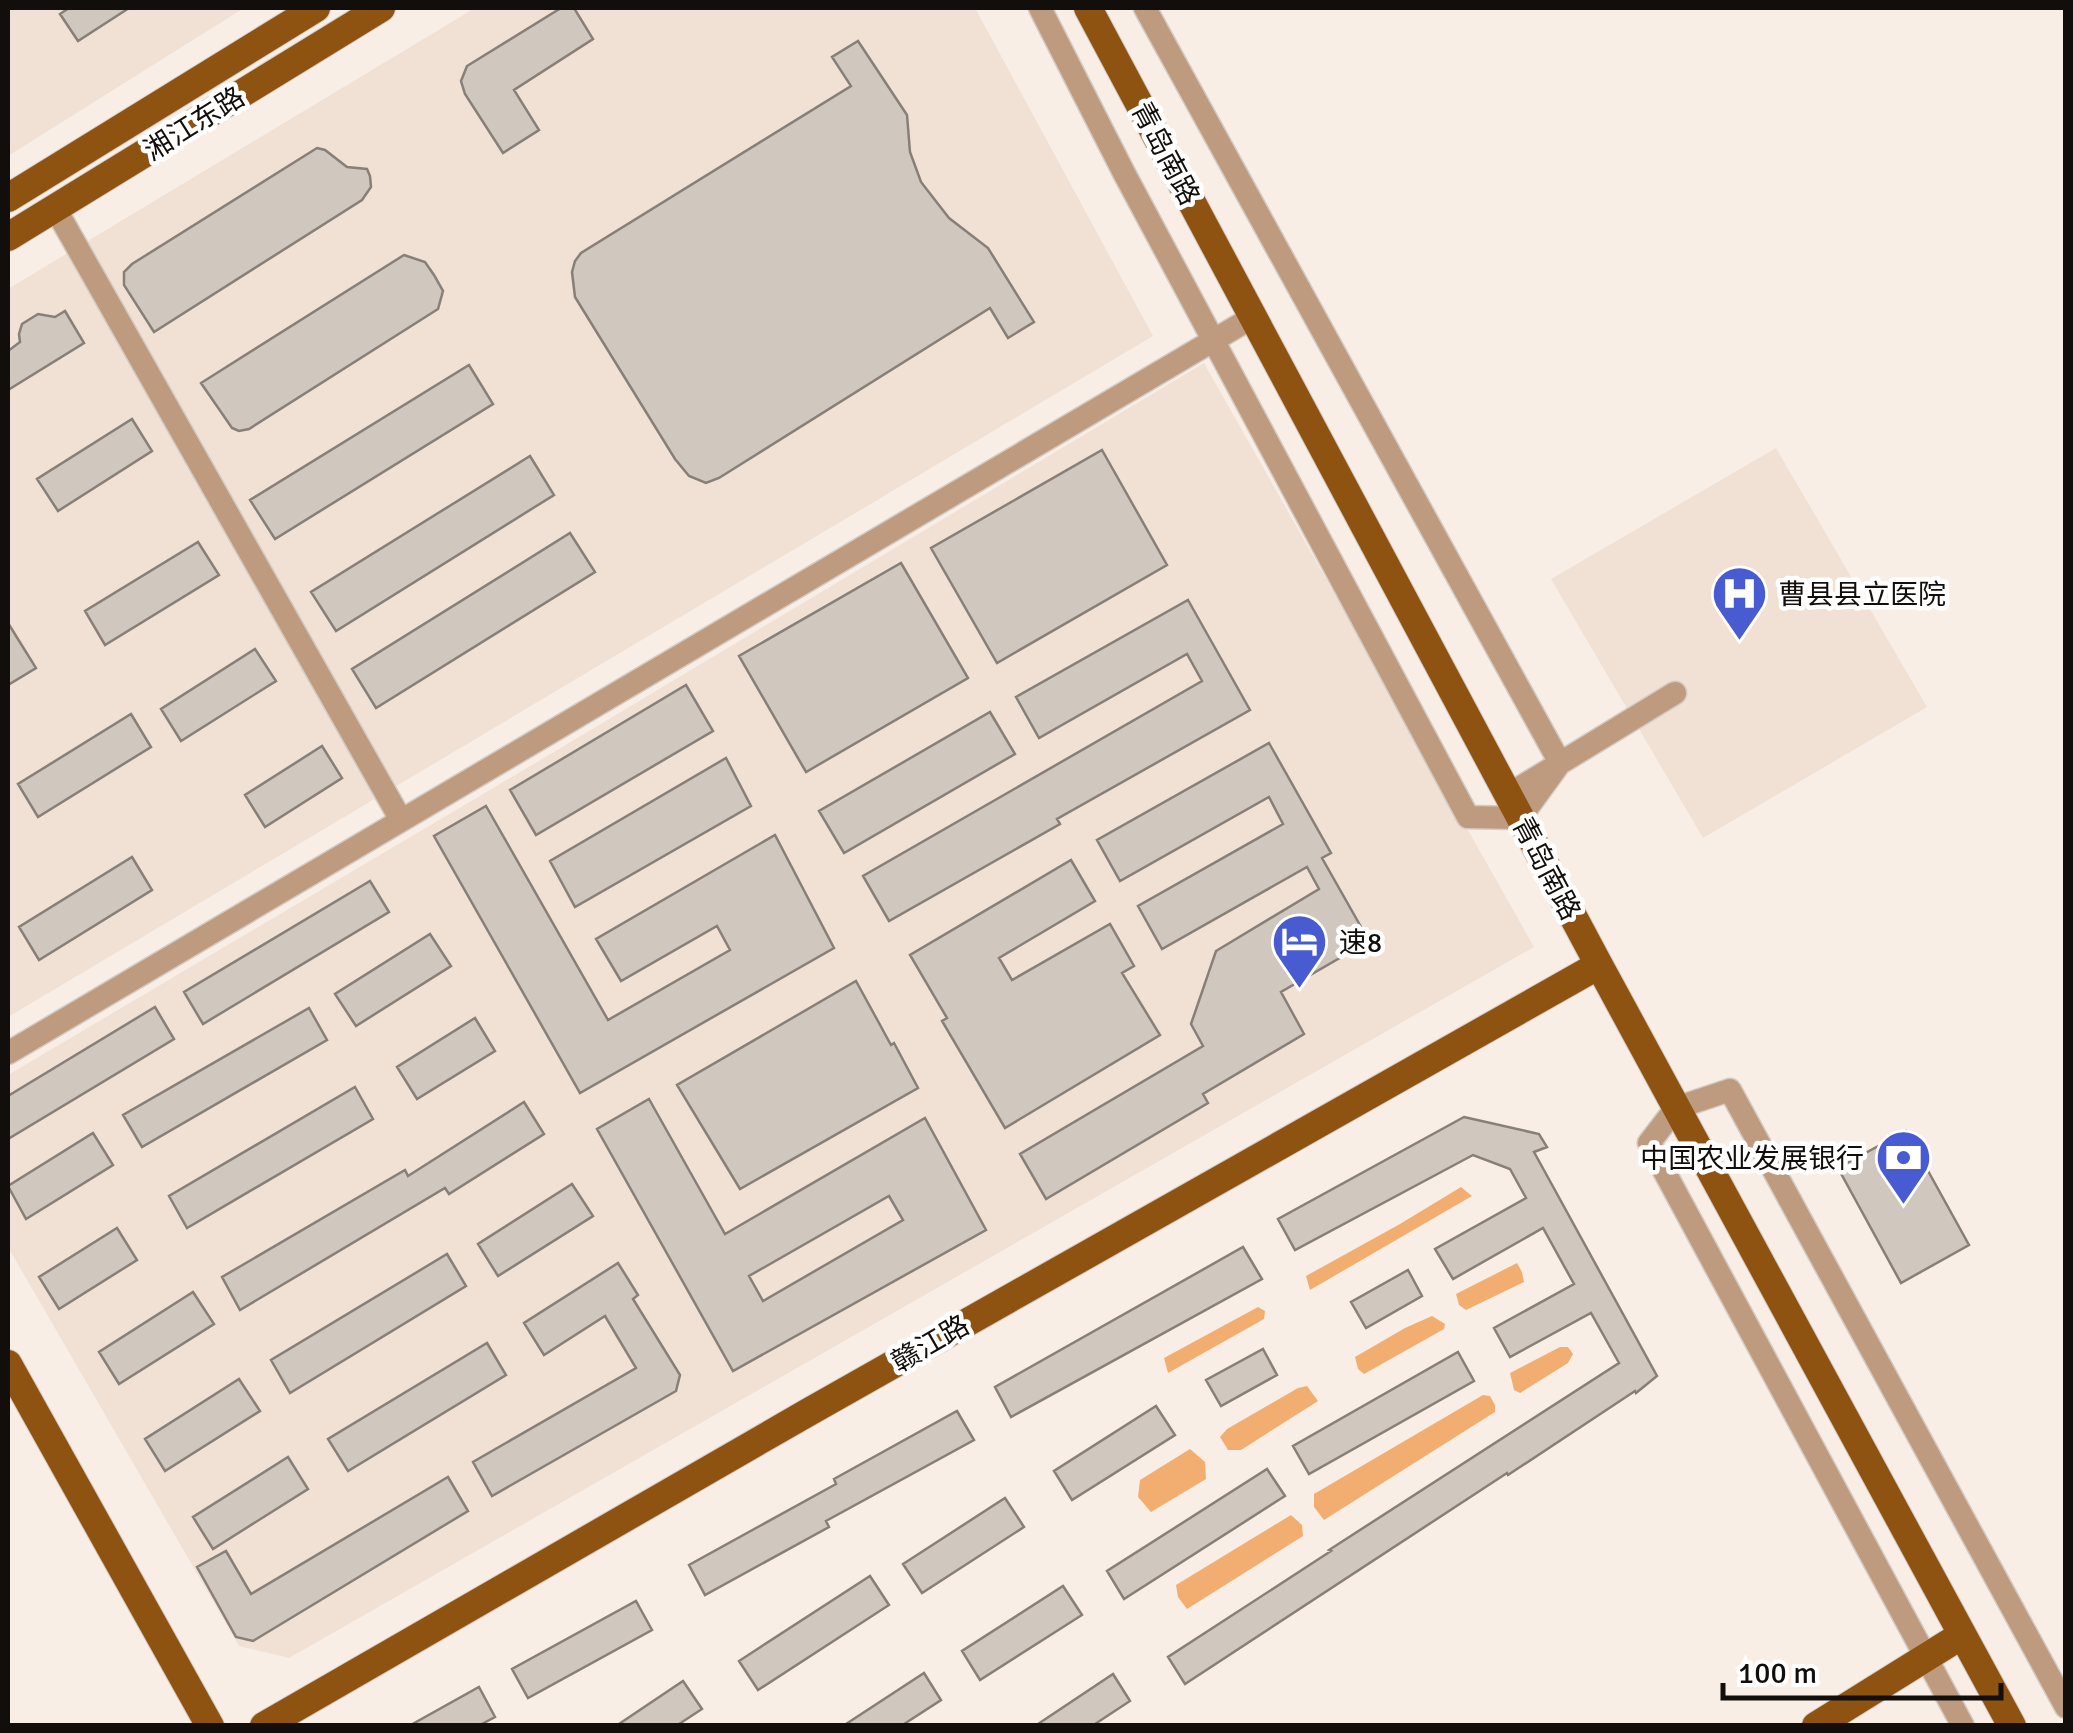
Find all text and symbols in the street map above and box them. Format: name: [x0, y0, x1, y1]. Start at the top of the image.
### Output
street label: 湘江东路: [138, 80, 251, 168]
street label: 青岛南路: [1124, 96, 1206, 211]
hospital icon: 曹县县立医院: [1709, 564, 1769, 643]
place label: 曹县县立医院: [1778, 578, 1946, 612]
street label: 青岛南路: [1505, 811, 1587, 926]
hotel icon: 速8: [1270, 912, 1330, 991]
place label: 速8: [1339, 926, 1382, 960]
bank icon: 中国农业发展银行: [1873, 1128, 1933, 1207]
place label: 中国农业发展银行: [1640, 1142, 1864, 1176]
street label: 赣江路: [886, 1308, 975, 1380]
scale bar: [1723, 1638, 2000, 1700]
text: 100 m: [1738, 1655, 1817, 1692]

